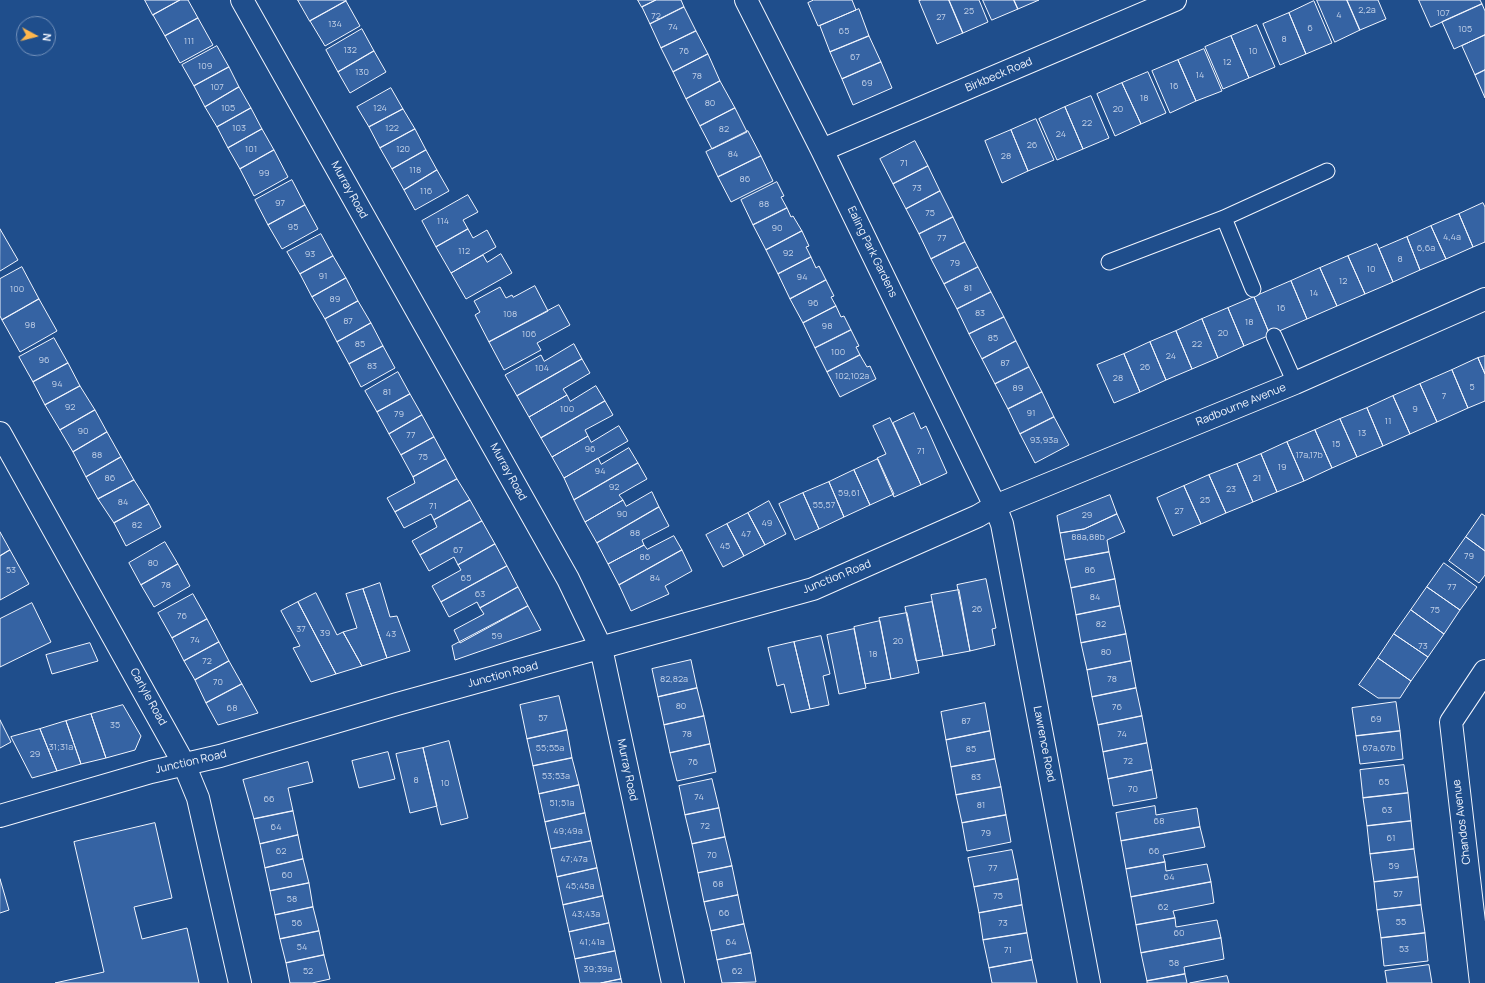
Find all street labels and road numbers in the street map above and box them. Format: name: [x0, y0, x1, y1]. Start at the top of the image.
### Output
street label: Birkbeck Road: [964, 55, 1034, 95]
street label: Murray Road: [328, 159, 370, 221]
street label: Ealing Park Gardens: [844, 204, 900, 300]
street label: Radbourne Avenue: [1194, 381, 1288, 429]
street label: Murray Road: [487, 441, 529, 503]
street label: Junction Road: [801, 557, 873, 597]
street label: Junction Road: [466, 659, 540, 691]
street label: Carlyle Road: [127, 666, 169, 728]
street label: Lawrence Road: [1030, 705, 1058, 783]
street label: Murray Road: [614, 738, 640, 802]
street label: Junction Road: [154, 747, 228, 777]
street label: Chandos Avenue: [1450, 779, 1474, 865]

